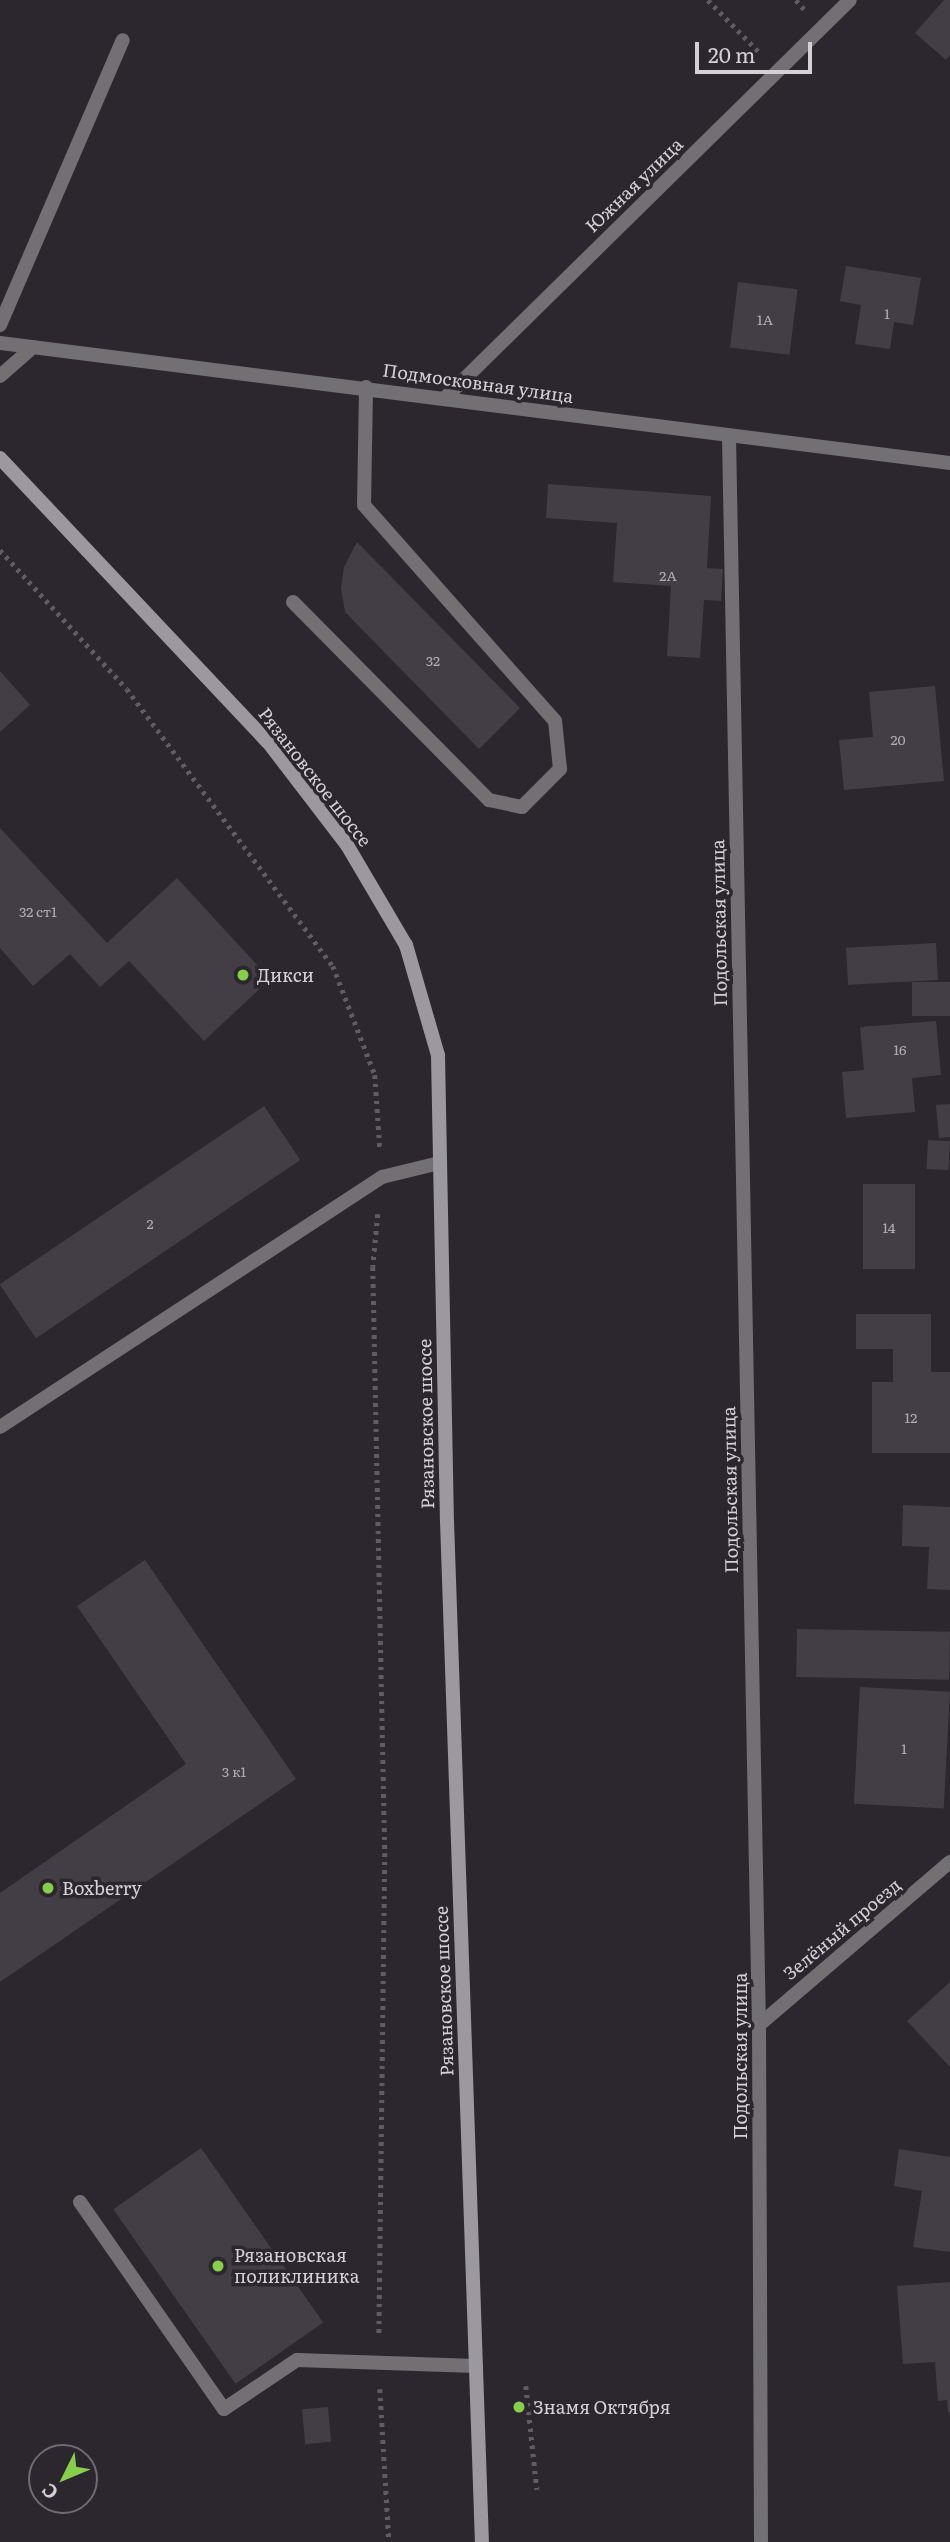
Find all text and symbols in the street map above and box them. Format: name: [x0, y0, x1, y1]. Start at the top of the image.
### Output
scale bar: [698, 28, 815, 72]
text: 20 m: [708, 38, 755, 69]
street label: Южная улица: [581, 133, 687, 237]
house number: 1: [884, 305, 890, 321]
house number: 1А: [757, 311, 773, 327]
street label: Подмосковная улица: [381, 359, 575, 407]
house number: 2А: [659, 567, 677, 583]
house number: 32: [426, 652, 440, 668]
street label: Рязановское шоссе: [254, 703, 376, 851]
house number: 20: [890, 731, 906, 747]
street label: Подольская улица: [707, 839, 731, 1007]
house number: 32 ст1: [19, 903, 57, 919]
place label: Дикси: [257, 964, 314, 986]
marker: Дикси: [235, 967, 251, 983]
house number: 16: [893, 1041, 907, 1057]
house number: 2: [146, 1215, 154, 1231]
house number: 14: [883, 1219, 895, 1235]
street label: Рязановское шоссе: [414, 1339, 438, 1509]
street label: Подольская улица: [718, 1406, 742, 1574]
house number: 12: [905, 1409, 917, 1425]
house number: 1: [901, 1740, 907, 1756]
house number: 3 к1: [222, 1763, 246, 1779]
street label: Зелёный проезд: [779, 1874, 905, 1984]
place label: Boxberry: [62, 1877, 142, 1899]
marker: Boxberry: [40, 1880, 56, 1896]
street label: Рязановское шоссе: [430, 1906, 458, 2076]
street label: Подольская улица: [729, 1973, 751, 2139]
place label: Рязановская поликлиника: [234, 2245, 359, 2288]
marker: Рязановская поликлиника: [208, 2256, 228, 2276]
place label: Знамя Октября: [533, 2396, 671, 2418]
marker: Знамя Октября: [511, 2399, 527, 2415]
north arrow: [28, 2444, 98, 2514]
text: С: [34, 2477, 64, 2506]

